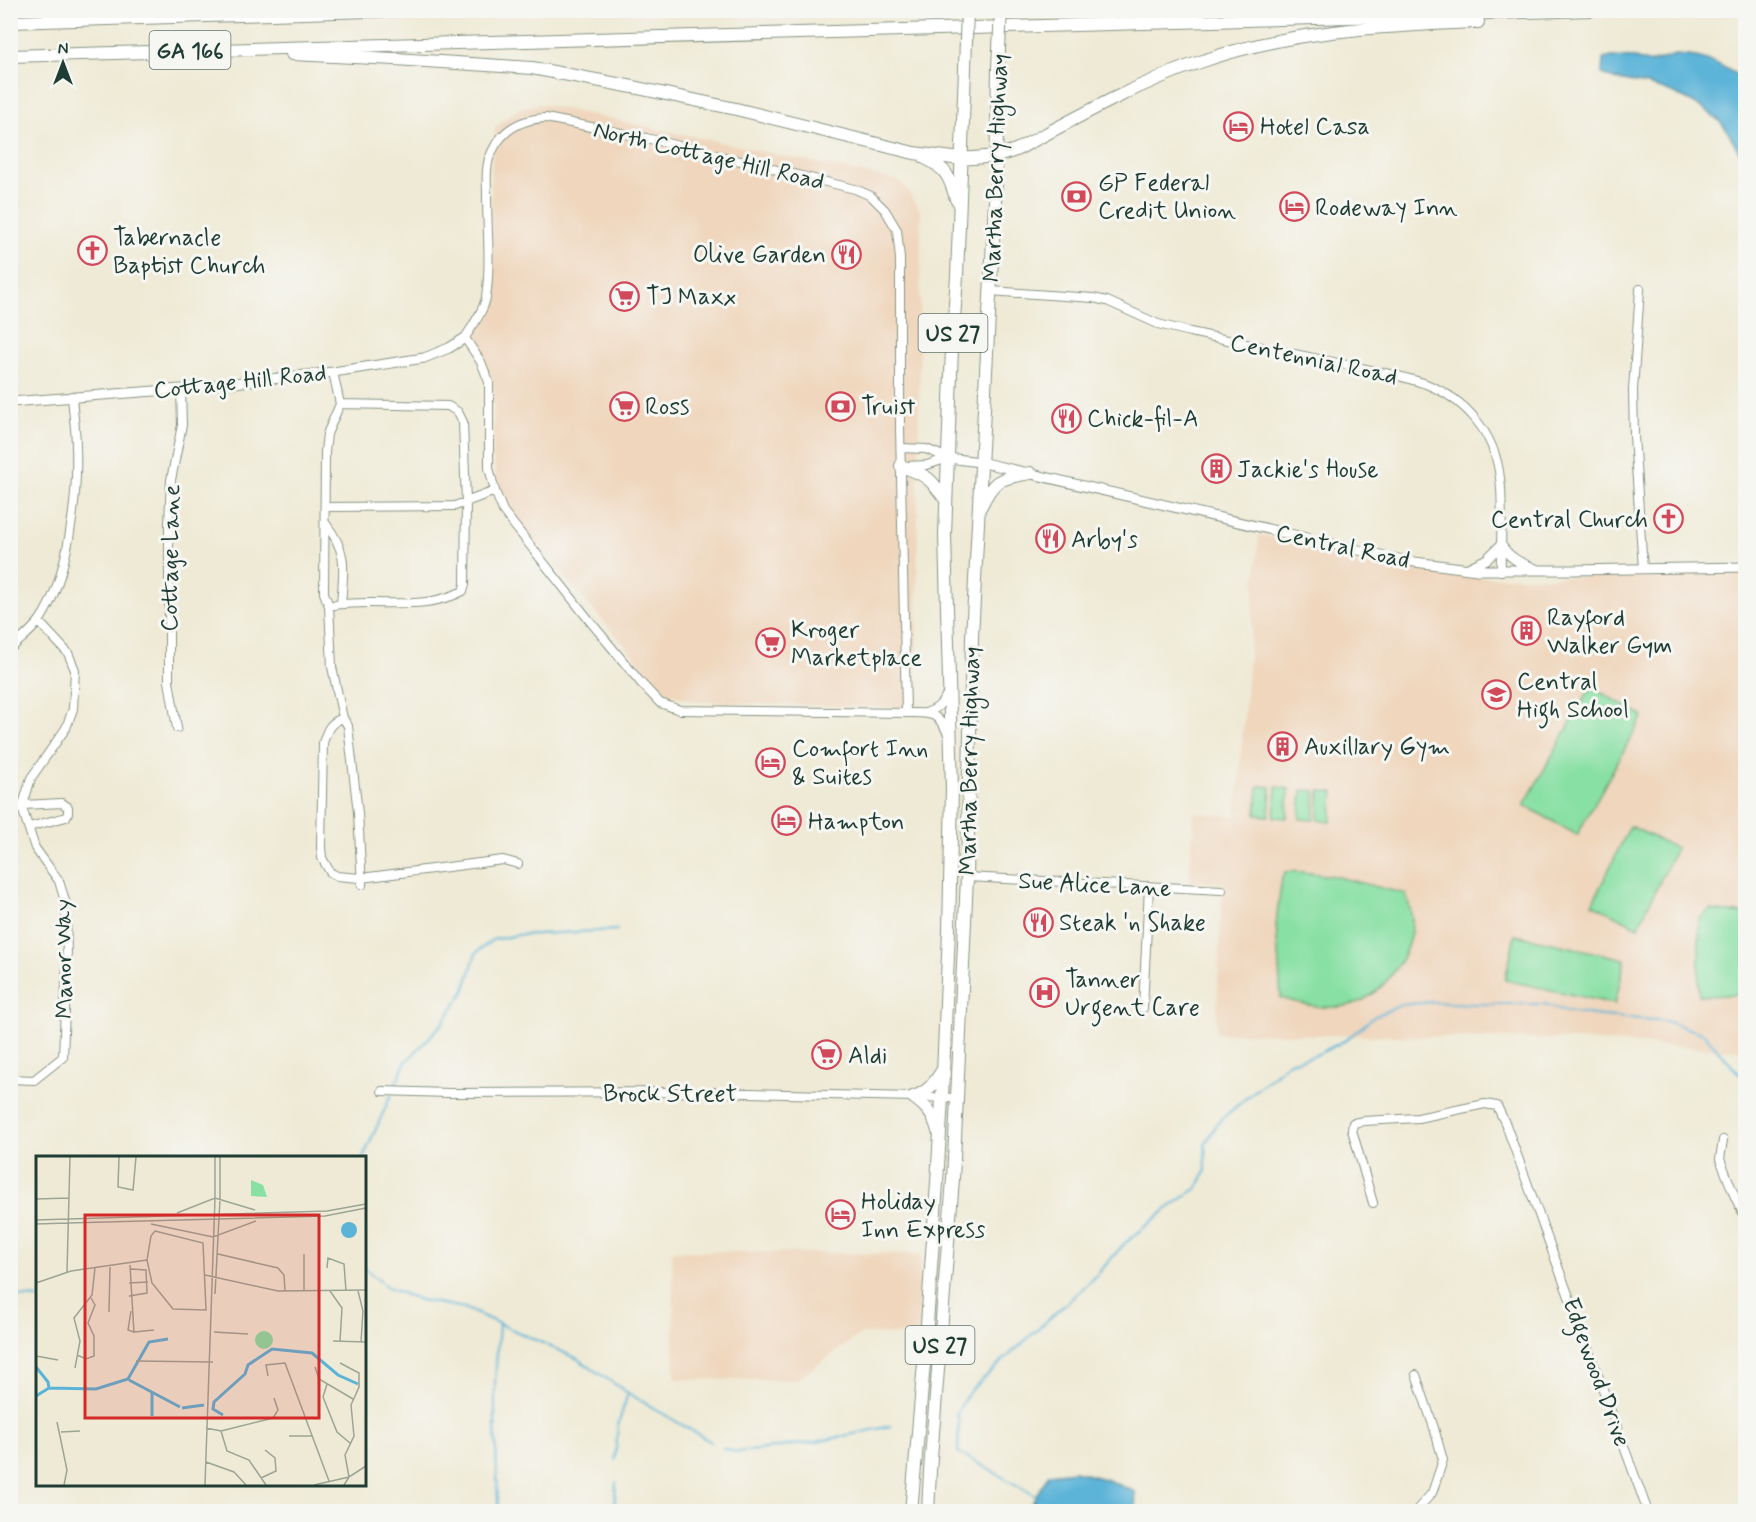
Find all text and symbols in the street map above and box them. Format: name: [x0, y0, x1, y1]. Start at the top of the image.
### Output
road number: GA 166: [150, 31, 231, 69]
north arrow: [33, 33, 93, 93]
text: N: [58, 39, 68, 60]
street label: Martha Berry Highway: [977, 53, 1018, 283]
hotel icon: Hotel Casa: [1223, 110, 1255, 142]
place label: Hotel Casa: [1260, 112, 1370, 143]
street label: North Cottage Hill Road: [590, 115, 827, 198]
place label: GP Federal Credit Union: [1098, 168, 1236, 227]
bank icon: GP Federal Credit Union: [1061, 180, 1093, 212]
hotel icon: Rodeway Inn: [1278, 191, 1310, 223]
place label: Rodeway Inn: [1315, 193, 1458, 224]
place label: Tabernacle Baptist Church: [113, 223, 266, 282]
church icon: Tabernacle Baptist Church: [76, 235, 108, 267]
restaurant icon: Olive Garden: [831, 238, 863, 270]
place label: Olive Garden: [693, 240, 826, 271]
supermarket icon: TJ Maxx: [609, 280, 641, 312]
place label: TJ Maxx: [646, 282, 736, 313]
road number: US 27: [918, 314, 988, 352]
street label: Centennial Road: [1227, 328, 1400, 393]
street label: Cottage Hill Road: [152, 358, 328, 407]
supermarket icon: Ross: [608, 390, 640, 422]
bank icon: Truist: [824, 390, 856, 422]
place label: Ross: [645, 392, 689, 423]
place label: Truist: [861, 392, 916, 423]
restaurant icon: Chick-fil-A: [1050, 402, 1082, 434]
place label: Chick-fil-A: [1087, 404, 1199, 435]
building icon: Jackie's House: [1200, 453, 1232, 485]
place label: Jackie's House: [1237, 455, 1378, 486]
street label: Cottage Lane: [155, 484, 188, 632]
church icon: Central Church: [1653, 503, 1685, 535]
place label: Central Church: [1491, 505, 1648, 536]
street label: Central Road: [1273, 518, 1412, 577]
restaurant icon: Arby's: [1034, 523, 1066, 555]
place label: Arby's: [1071, 525, 1138, 556]
place label: Rayford Walker Gym: [1547, 603, 1672, 662]
place label: Kroger Marketplace: [791, 615, 922, 674]
building icon: Rayford Walker Gym: [1510, 615, 1542, 647]
supermarket icon: Kroger Marketplace: [754, 627, 786, 659]
street label: Martha Berry Highway: [953, 646, 990, 876]
place label: Central High School: [1517, 667, 1629, 729]
school or university icon: Central High School: [1480, 679, 1512, 711]
building icon: Auxillary Gym: [1267, 730, 1299, 762]
place label: Auxillary Gym: [1304, 732, 1450, 763]
place label: Comfort Inn & Suites: [792, 734, 928, 793]
hotel icon: Comfort Inn & Suites: [755, 746, 787, 778]
hotel icon: Hampton: [771, 805, 803, 837]
place label: Hampton: [808, 807, 905, 838]
street label: Sue Alice Lane: [1018, 866, 1172, 905]
street label: Manor Way: [48, 899, 81, 1019]
restaurant icon: Steak 'n Shake: [1022, 906, 1054, 938]
place label: Steak 'n Shake: [1059, 908, 1206, 939]
place label: Tanner Urgent Care: [1065, 965, 1200, 1027]
hospital icon: Tanner Urgent Care: [1028, 977, 1060, 1009]
supermarket icon: Aldi: [811, 1039, 843, 1071]
place label: Aldi: [848, 1041, 887, 1072]
street label: Brock Street: [603, 1079, 737, 1110]
inset map: [36, 1156, 366, 1486]
place label: Holiday Inn Express: [861, 1187, 986, 1246]
hotel icon: Holiday Inn Express: [824, 1199, 856, 1231]
street label: Edgewood Drive: [1551, 1294, 1637, 1452]
road number: US 27: [906, 1326, 974, 1364]

